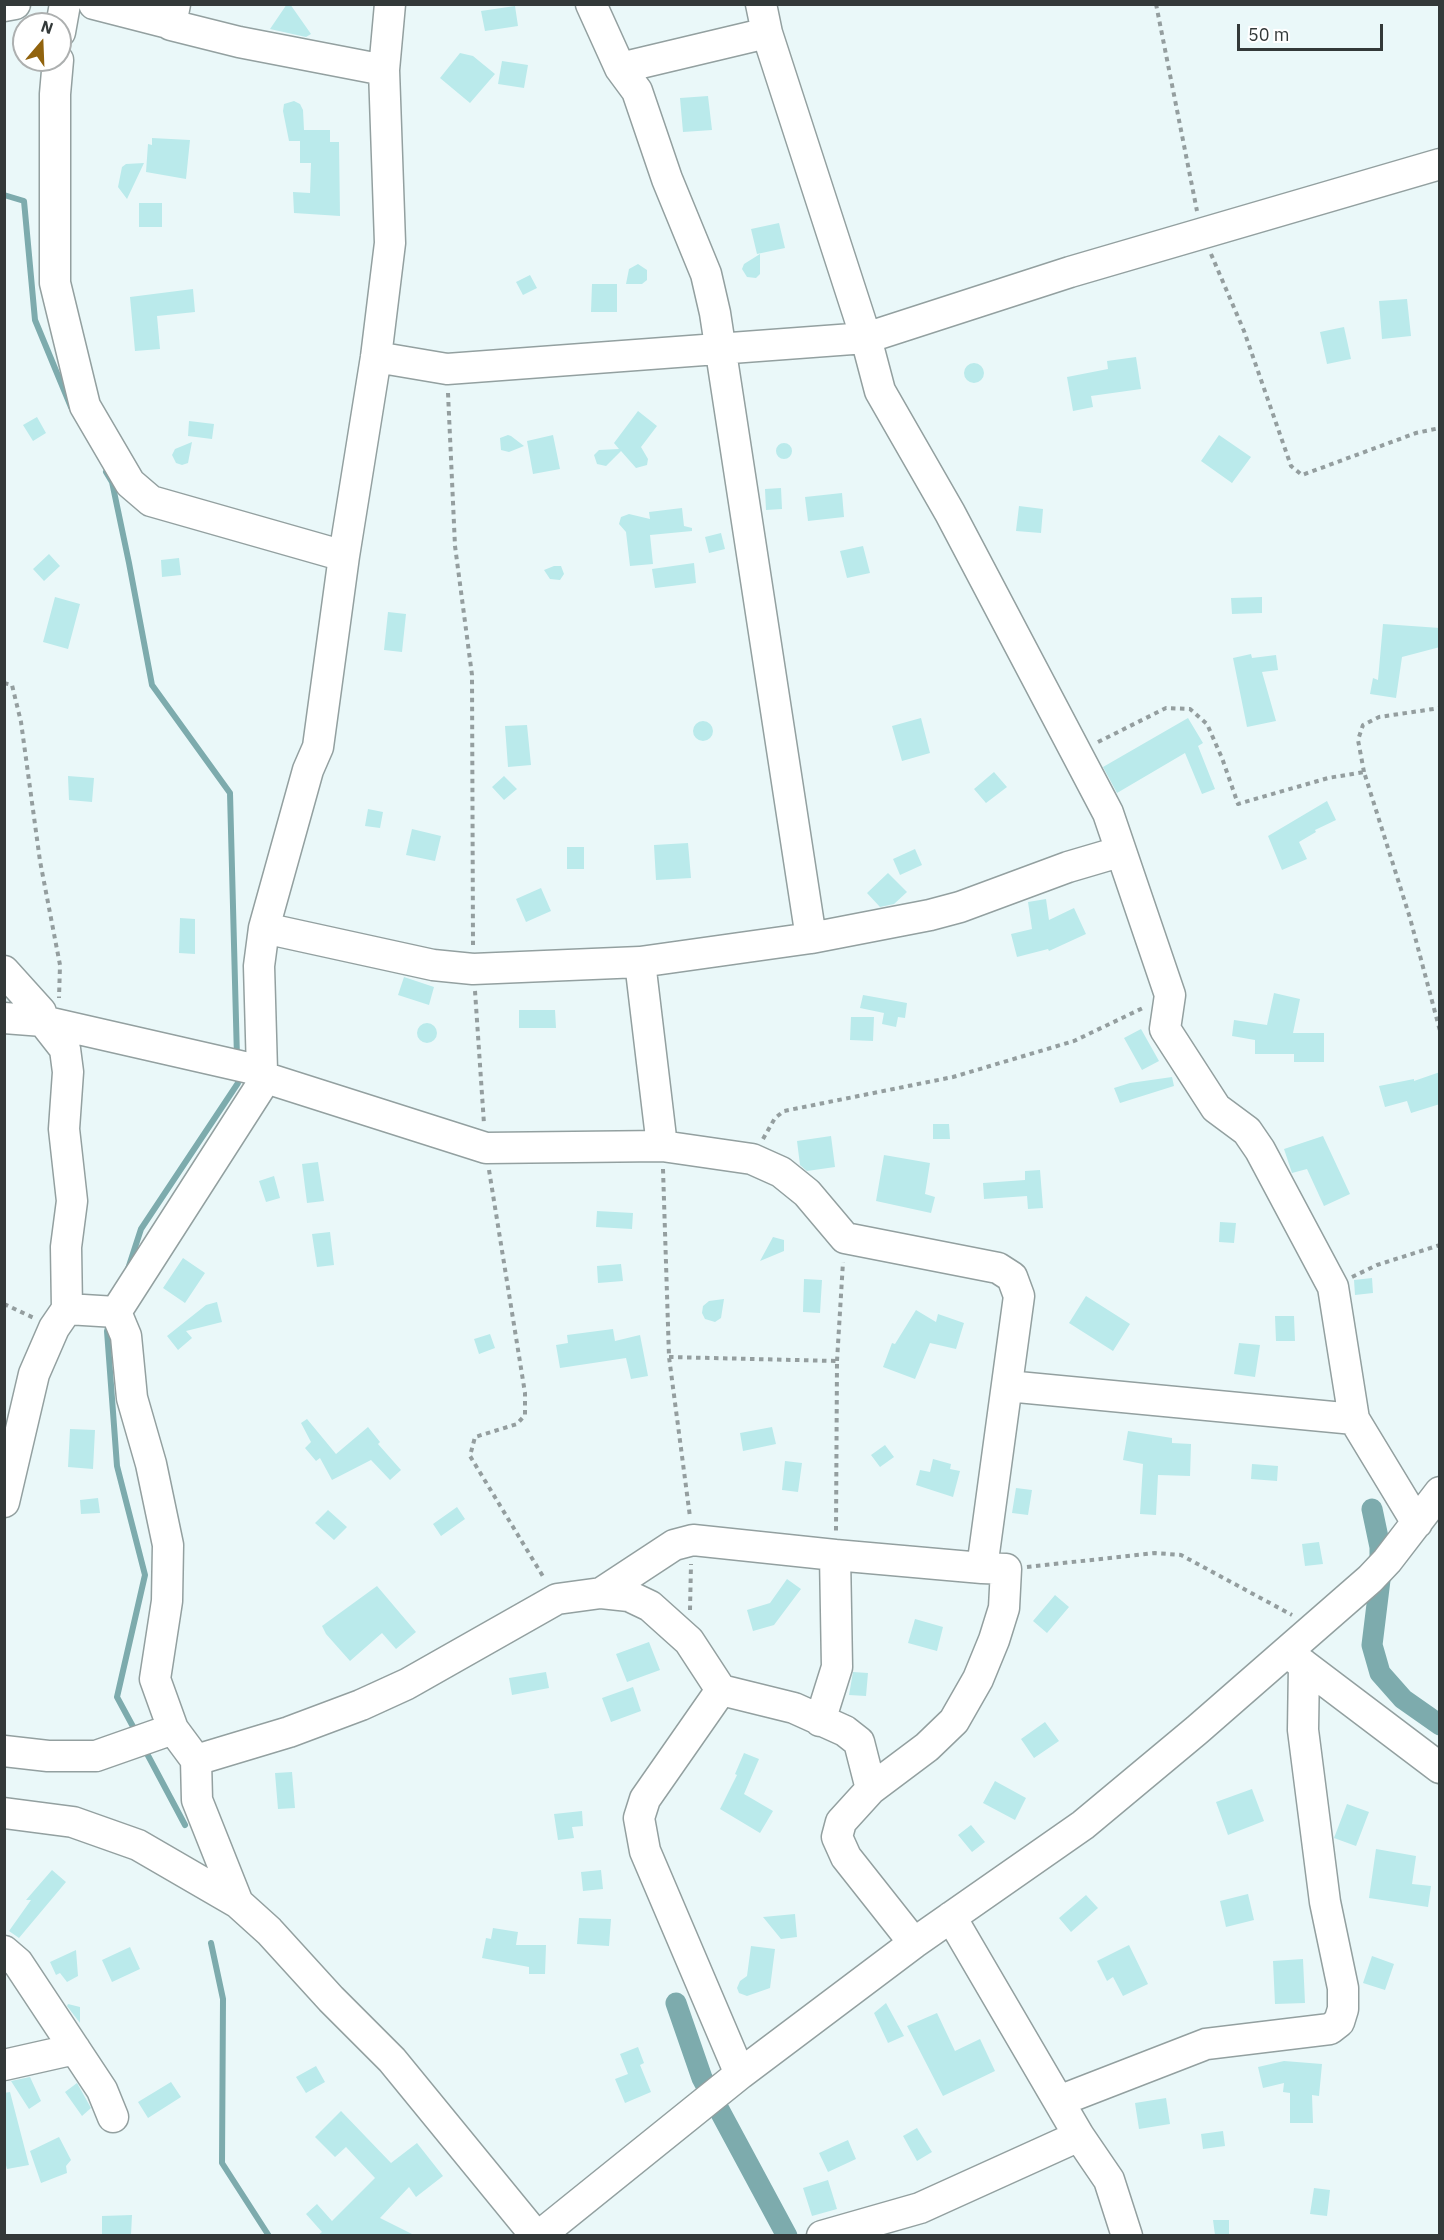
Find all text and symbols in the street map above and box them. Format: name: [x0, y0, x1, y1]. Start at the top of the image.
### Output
north arrow: [12, 12, 72, 72]
scale bar: [1240, 12, 1386, 50]
text: N: [38, 16, 56, 38]
text: 50 m: [1248, 23, 1290, 46]

